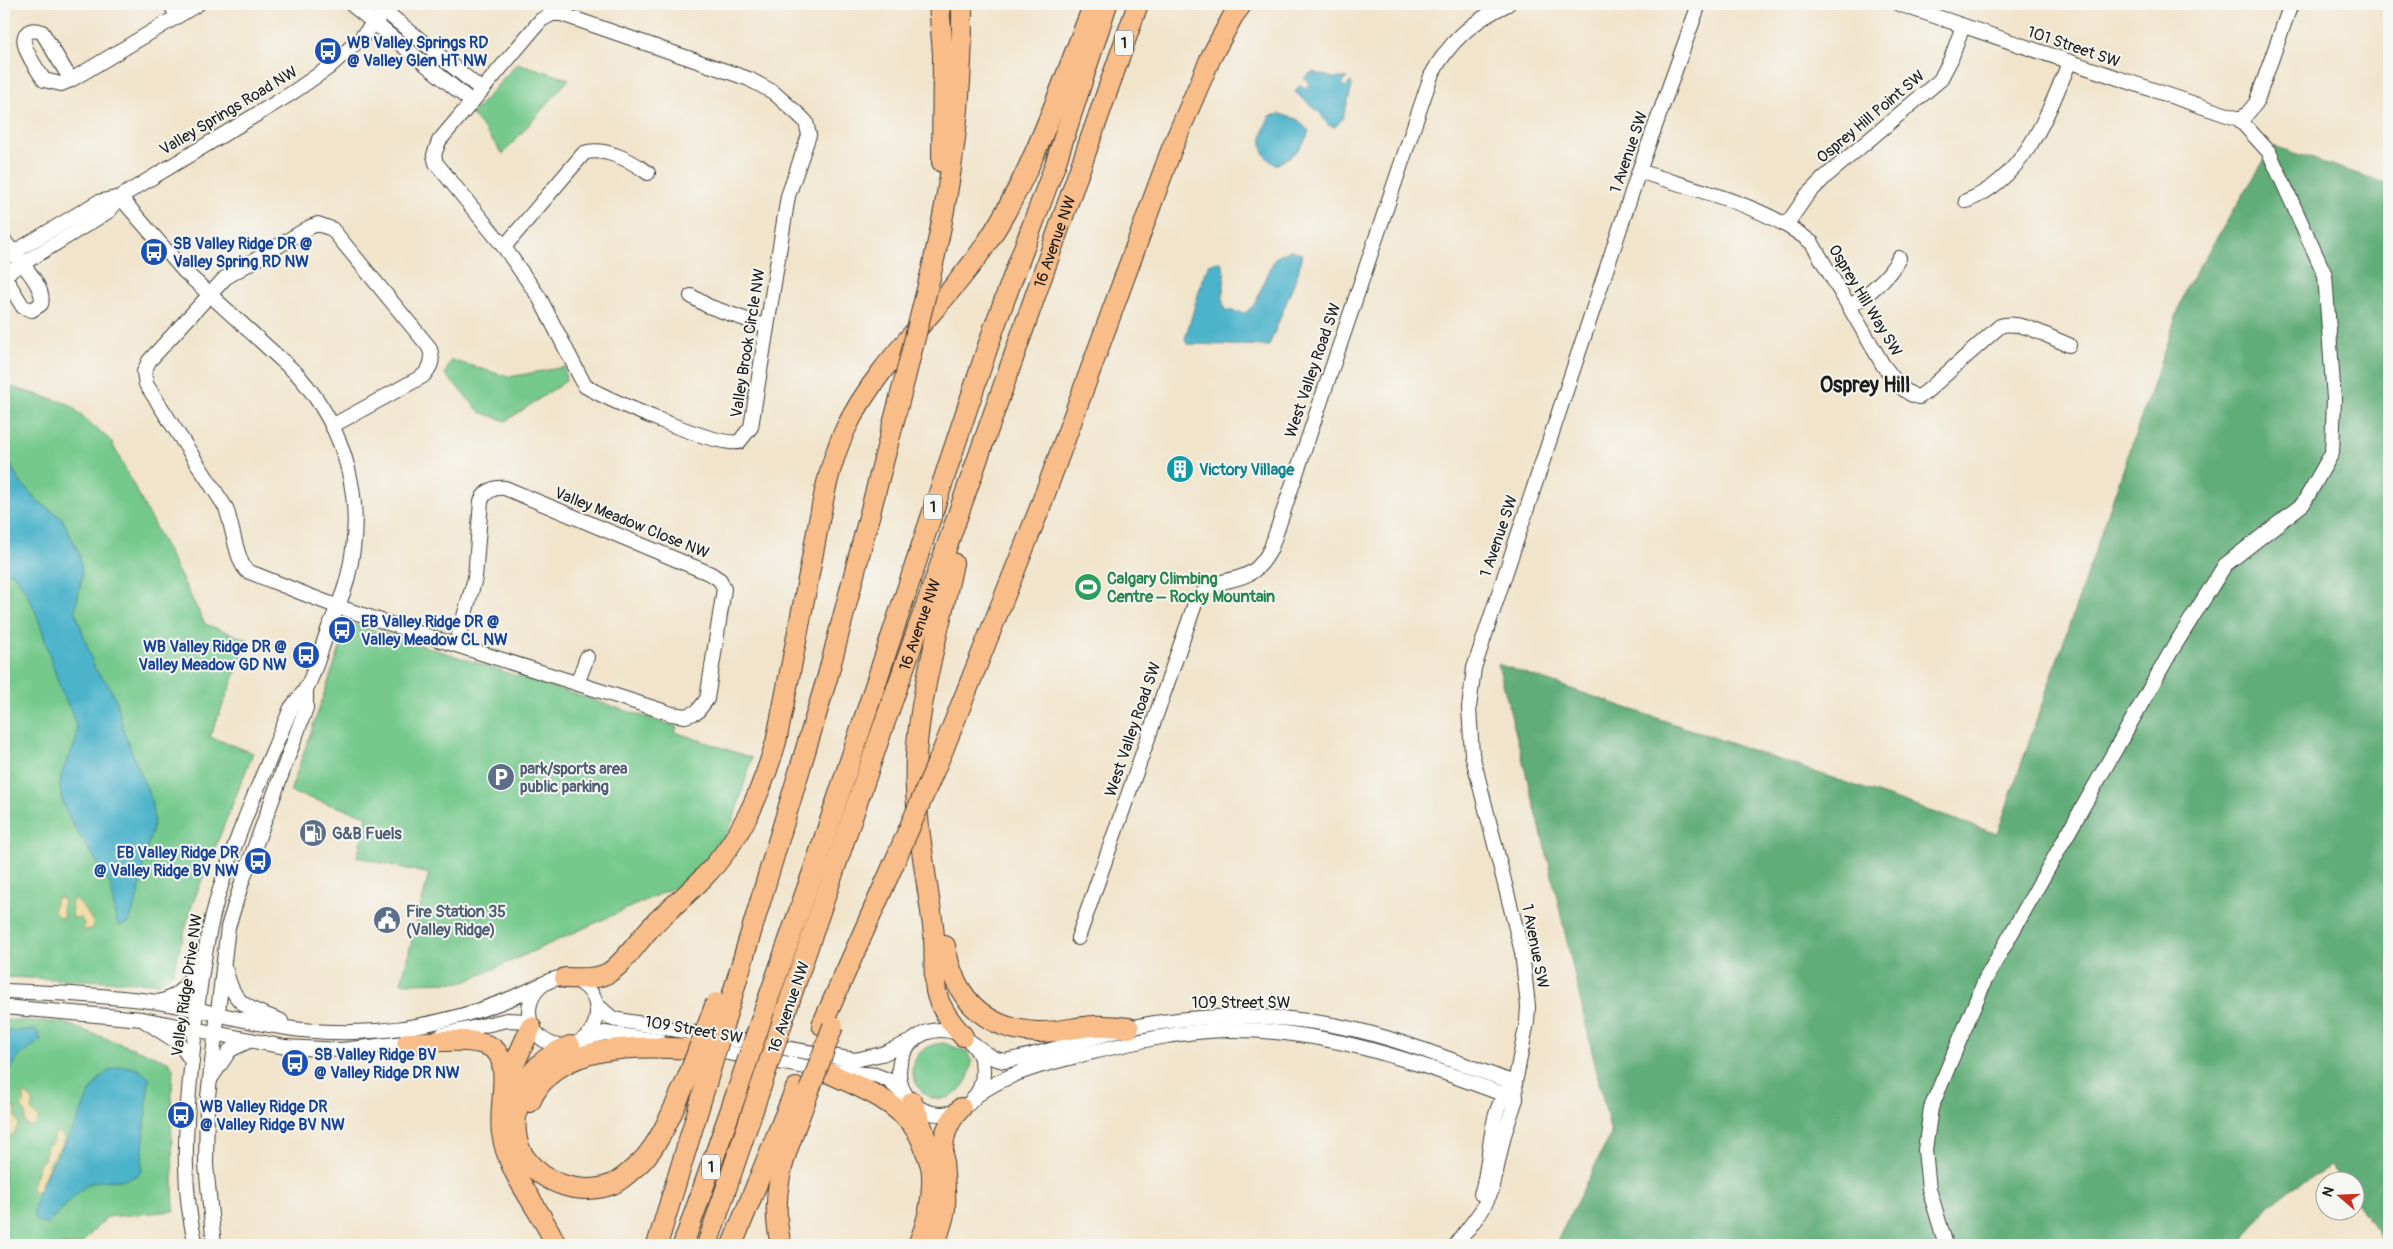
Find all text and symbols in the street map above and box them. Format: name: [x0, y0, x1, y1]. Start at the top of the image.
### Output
street label: 101 Street SW: [2025, 22, 2123, 72]
road number: 1: [1115, 30, 1133, 56]
place label: WB Valley Springs RD @ Valley Glen HT NW: [347, 33, 488, 71]
bus stop icon: WB Valley Springs RD @ Valley Glen HT NW: [313, 36, 343, 66]
street label: Valley Springs Road NW: [156, 62, 301, 160]
street label: Osprey Hill Point SW: [1813, 66, 1929, 168]
street label: 1 Avenue SW: [1606, 109, 1652, 196]
street label: 16 Avenue NW: [1030, 193, 1081, 291]
place label: SB Valley Ridge DR @ Valley Spring RD NW: [173, 234, 313, 272]
bus stop icon: SB Valley Ridge DR @ Valley Spring RD NW: [139, 237, 169, 267]
street label: Osprey Hill Way SW: [1824, 241, 1906, 360]
street label: Valley Brook Circle NW: [726, 267, 770, 419]
street label: West Valley Road SW: [1281, 300, 1345, 440]
district label: Osprey Hill: [1820, 372, 1910, 399]
building icon: Victory Village: [1165, 454, 1195, 484]
place label: Victory Village: [1199, 460, 1295, 480]
street label: Valley Meadow Close NW: [551, 483, 712, 563]
street label: 1 Avenue SW: [1476, 493, 1522, 580]
road number: 1: [924, 494, 942, 520]
place label: Calgary Climbing Centre – Rocky Mountain: [1107, 569, 1275, 607]
sports icon: Calgary Climbing Centre – Rocky Mountain: [1073, 572, 1103, 602]
street label: 16 Avenue NW: [895, 576, 946, 674]
place label: EB Valley Ridge DR @ Valley Meadow CL NW: [361, 612, 508, 650]
bus stop icon: EB Valley Ridge DR @ Valley Meadow CL NW: [327, 615, 357, 645]
place label: WB Valley Ridge DR @ Valley Meadow GD NW: [139, 637, 287, 675]
bus stop icon: WB Valley Ridge DR @ Valley Meadow GD NW: [291, 640, 321, 670]
street label: West Valley Road SW: [1101, 659, 1165, 799]
place label: park/sports area public parking: [520, 759, 628, 797]
parking icon: park/sports area public parking: [486, 762, 516, 792]
fuel station icon: G&B Fuels: [298, 818, 328, 848]
place label: G&B Fuels: [332, 824, 403, 844]
place label: EB Valley Ridge DR @ Valley Ridge BV NW: [94, 843, 240, 881]
bus stop icon: EB Valley Ridge DR @ Valley Ridge BV NW: [243, 846, 273, 876]
place label: Fire Station 35 (Valley Ridge): [406, 902, 506, 940]
street label: 1 Avenue SW: [1517, 902, 1553, 990]
public building icon: Fire Station 35 (Valley Ridge): [372, 905, 402, 935]
street label: Valley Ridge Drive NW: [167, 912, 207, 1058]
street label: 16 Avenue NW: [764, 959, 814, 1056]
street label: 109 Street SW: [1192, 993, 1290, 1013]
street label: 109 Street SW: [643, 1012, 744, 1048]
place label: SB Valley Ridge BV @ Valley Ridge DR NW: [314, 1045, 460, 1083]
bus stop icon: SB Valley Ridge BV @ Valley Ridge DR NW: [280, 1048, 310, 1078]
place label: WB Valley Ridge DR @ Valley Ridge BV NW: [200, 1097, 345, 1135]
bus stop icon: WB Valley Ridge DR @ Valley Ridge BV NW: [166, 1100, 196, 1130]
road number: 1: [702, 1154, 720, 1180]
north arrow: [2316, 1172, 2366, 1222]
text: N: [2319, 1185, 2338, 1199]

